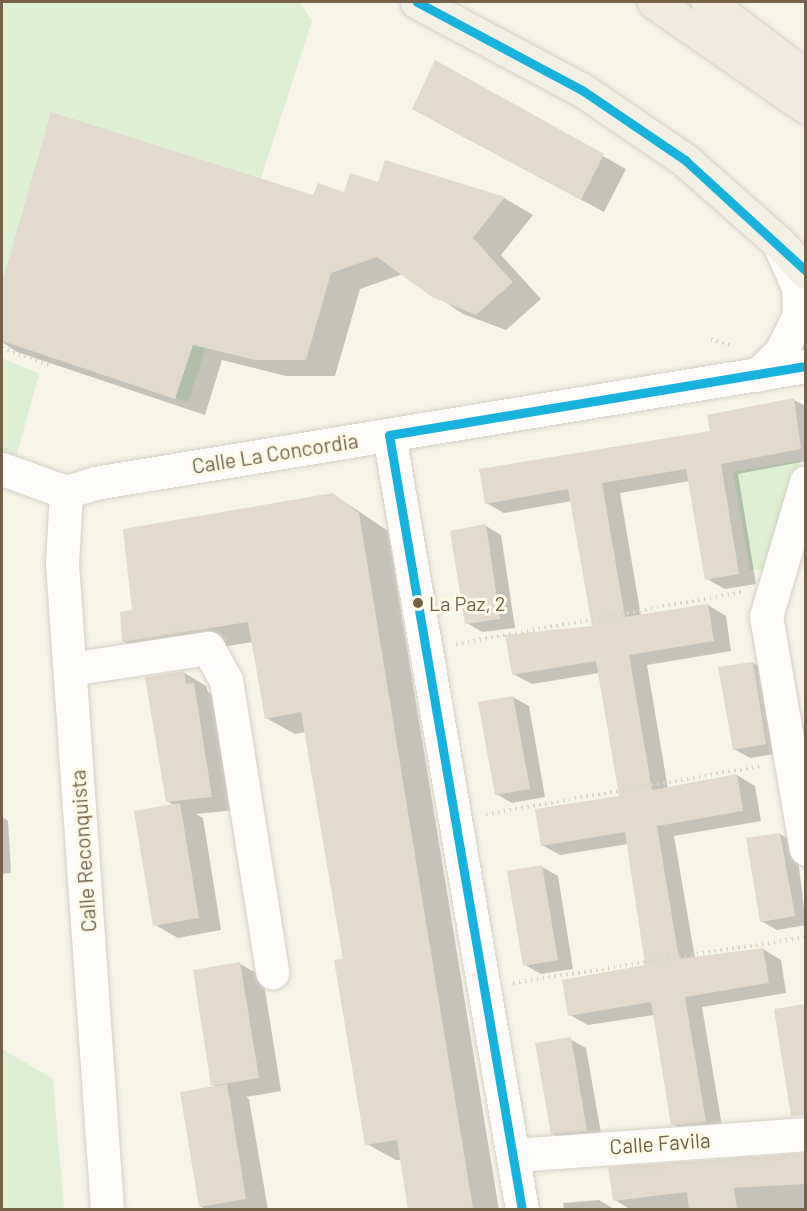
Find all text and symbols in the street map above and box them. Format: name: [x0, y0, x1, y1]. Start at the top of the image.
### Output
street label: Calle La Concordia: [190, 427, 360, 479]
place label: La Paz, 2: [429, 591, 505, 615]
marker: La Paz, 2: [412, 597, 424, 609]
street label: Calle Reconquista: [65, 769, 101, 933]
street label: Calle Favila: [609, 1127, 711, 1159]

